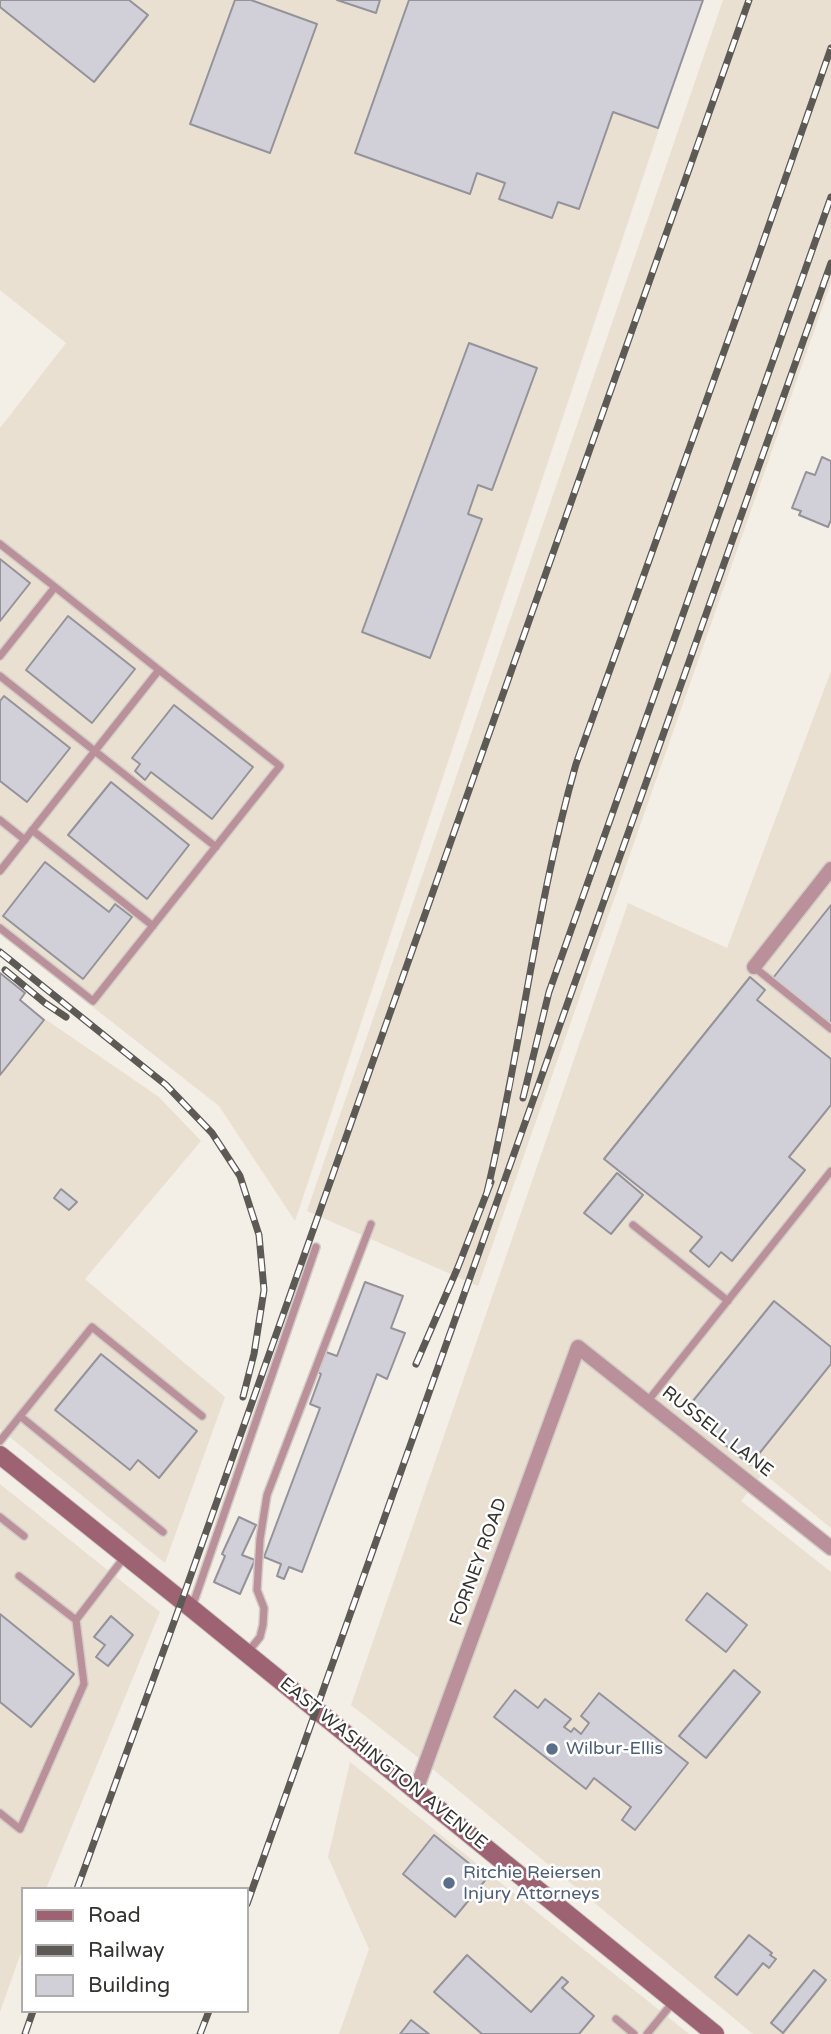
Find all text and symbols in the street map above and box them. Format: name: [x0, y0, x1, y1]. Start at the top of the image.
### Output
street label: RUSSELL LANE: [657, 1382, 777, 1482]
street label: FORNEY ROAD: [446, 1495, 512, 1629]
street label: EAST WASHINGTON AVENUE: [275, 1673, 491, 1855]
place label: Wilbur-Ellis: [566, 1738, 663, 1760]
marker: Wilbur-Ellis: [544, 1741, 560, 1757]
place label: Ritchie Reiersen Injury Attorneys: [463, 1862, 601, 1904]
marker: Ritchie Reiersen Injury Attorneys: [441, 1875, 457, 1891]
legend: [21, 1887, 248, 2013]
text: Road: [88, 1903, 141, 1928]
text: Railway: [88, 1938, 165, 1963]
text: Building: [88, 1973, 170, 1998]

